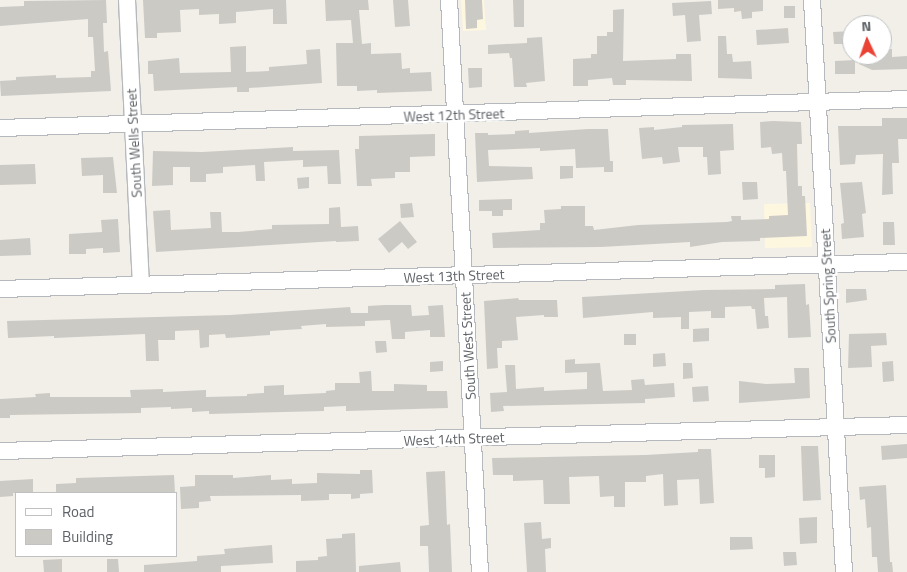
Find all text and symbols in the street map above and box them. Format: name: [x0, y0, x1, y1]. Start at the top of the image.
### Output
north arrow: [842, 15, 892, 65]
text: N: [861, 15, 872, 36]
street label: South Wells Street: [123, 88, 145, 198]
street label: West 12th Street: [403, 105, 505, 125]
street label: South Spring Street: [817, 228, 839, 344]
street label: West 13th Street: [403, 266, 505, 286]
street label: South West Street: [457, 292, 479, 400]
street label: West 14th Street: [403, 429, 505, 449]
legend: [15, 492, 178, 557]
text: Road: [62, 500, 94, 523]
text: Building: [62, 525, 113, 548]

